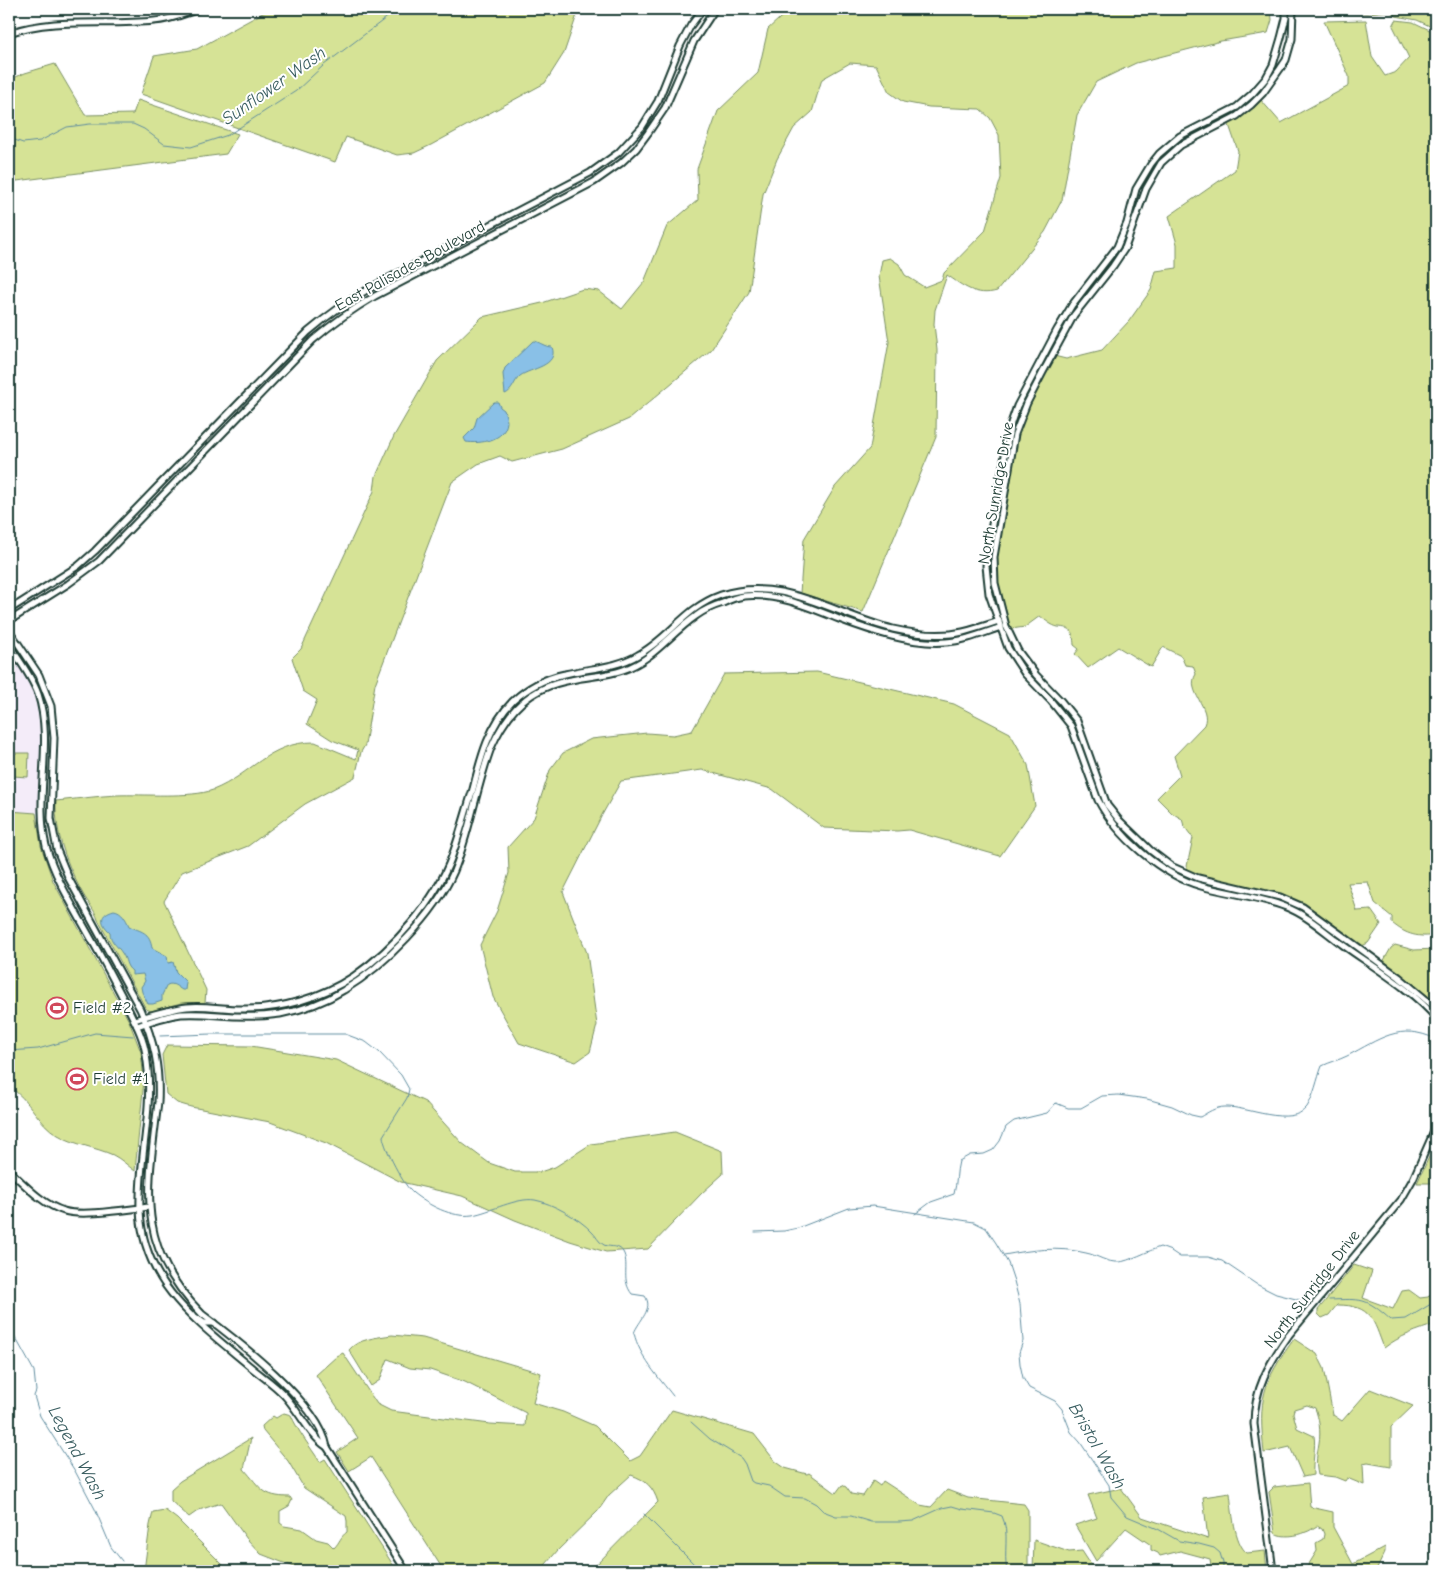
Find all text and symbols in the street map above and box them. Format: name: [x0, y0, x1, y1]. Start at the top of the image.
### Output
water label: Sunflower Wash: [218, 42, 330, 130]
street label: East Palisades Boulevard: [332, 217, 488, 315]
street label: North Sunridge Drive: [975, 420, 1017, 566]
sports icon: Field #2: [45, 996, 69, 1020]
place label: Field #2: [73, 999, 131, 1017]
sports icon: Field #1: [65, 1067, 89, 1091]
place label: Field #1: [93, 1070, 149, 1088]
street label: North Sunridge Drive: [1260, 1227, 1364, 1351]
water label: Bristol Wash: [1064, 1399, 1130, 1493]
water label: Legend Wash: [43, 1402, 111, 1504]

